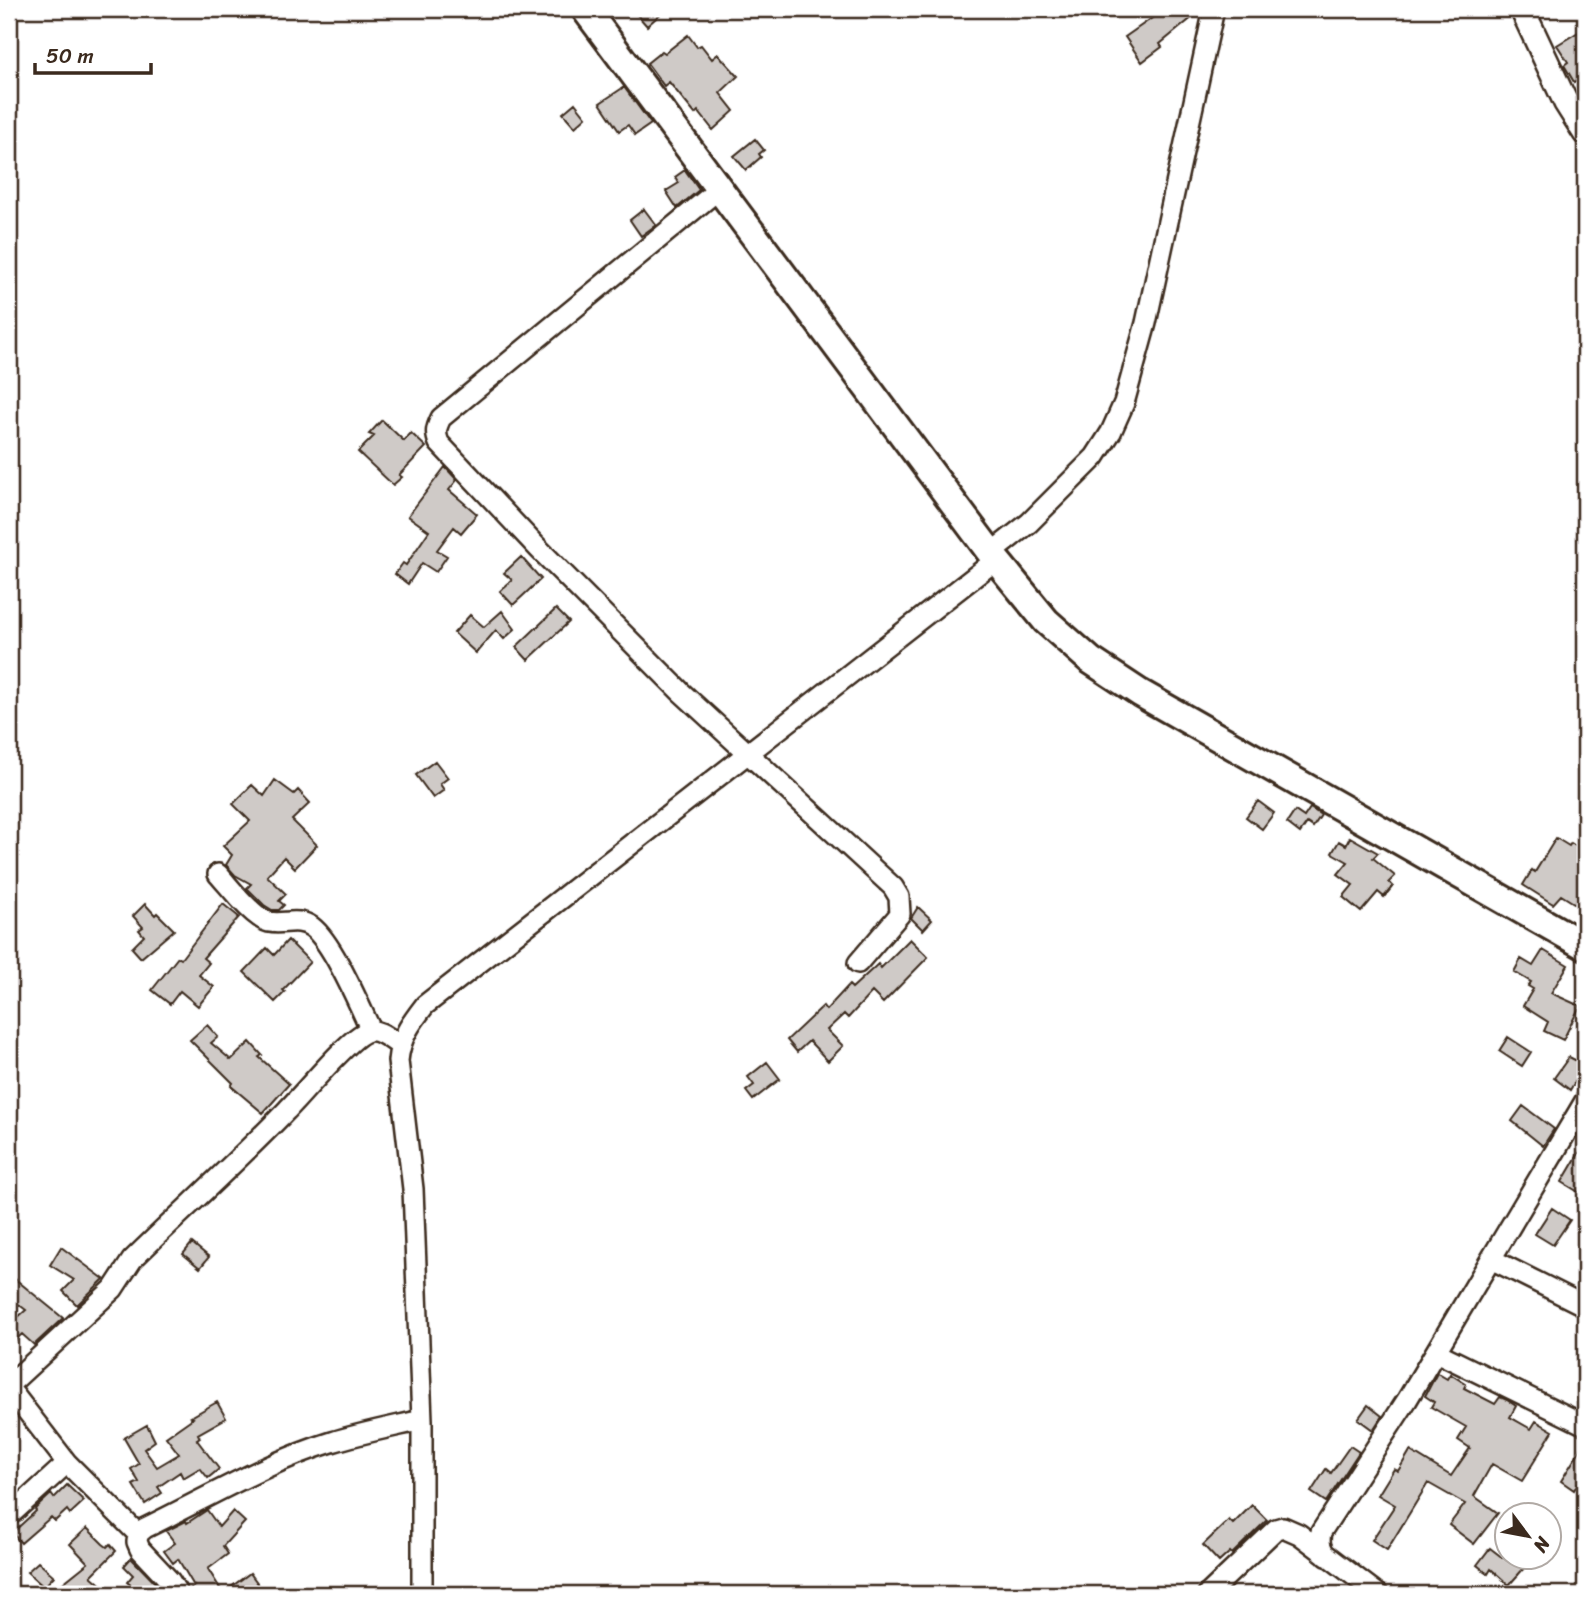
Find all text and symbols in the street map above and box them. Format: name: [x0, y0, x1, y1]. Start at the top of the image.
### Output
scale bar: [35, 32, 150, 76]
text: 50 m: [46, 37, 94, 75]
north arrow: [1492, 1502, 1562, 1572]
text: N: [1524, 1530, 1560, 1560]

